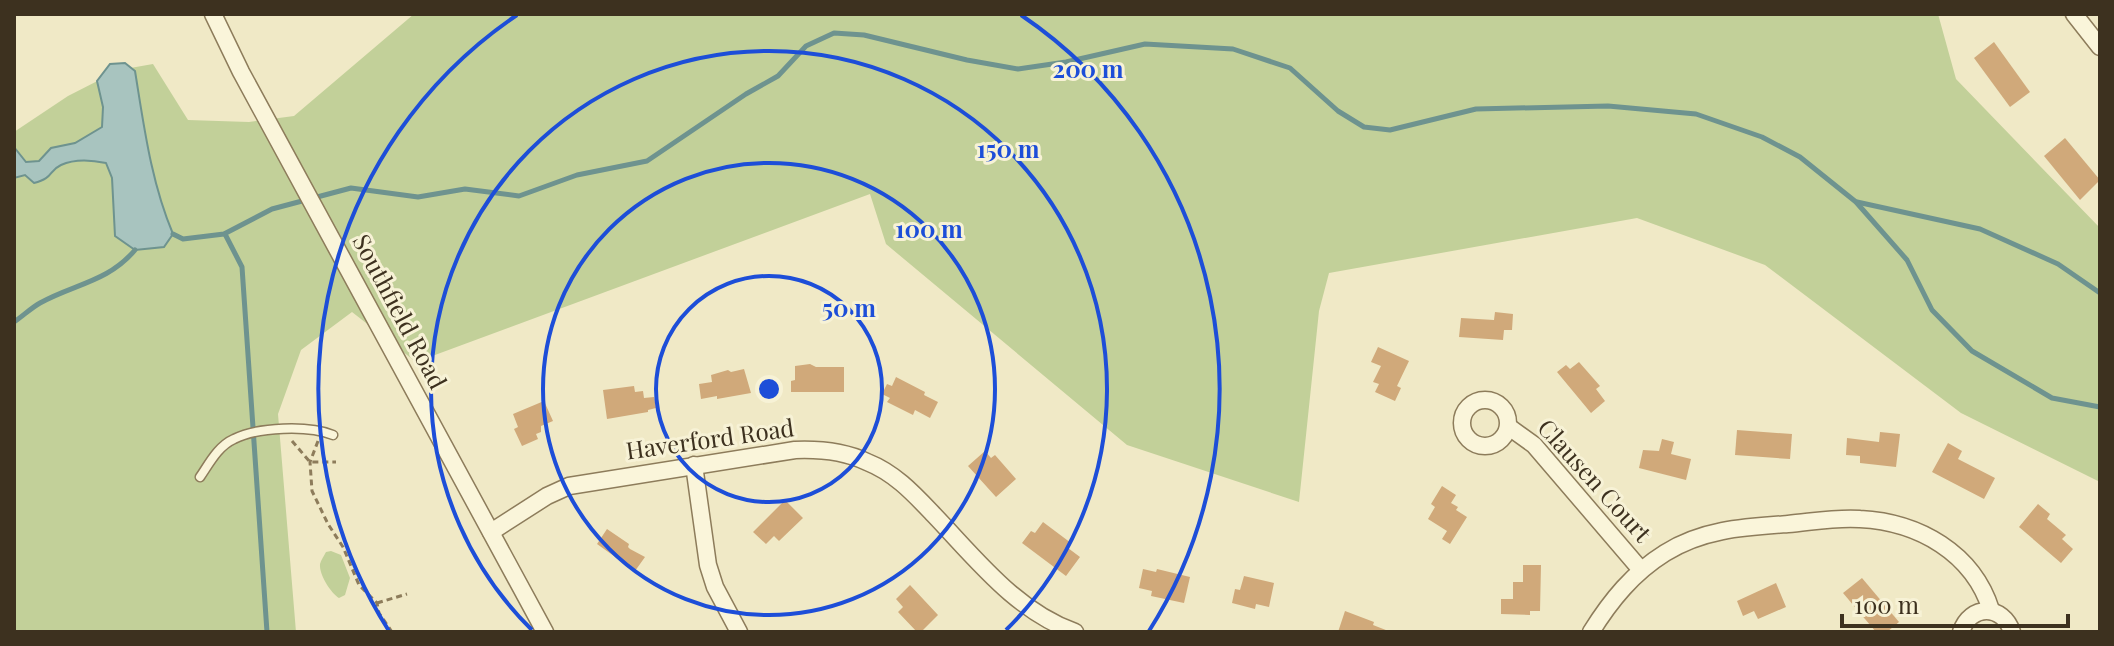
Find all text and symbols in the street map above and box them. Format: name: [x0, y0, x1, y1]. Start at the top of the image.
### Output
text: 200 m: [1053, 52, 1124, 84]
text: 150 m: [977, 132, 1040, 164]
text: 100 m: [895, 212, 963, 244]
street label: Southfield Road: [347, 228, 455, 394]
text: 50 m: [822, 291, 876, 323]
centre of rings: [755, 375, 783, 403]
street label: Haverford Road: [624, 410, 796, 466]
street label: Clausen Court: [1532, 411, 1660, 548]
scale bar: [1842, 578, 2068, 628]
text: 100 m: [1854, 588, 1919, 620]

